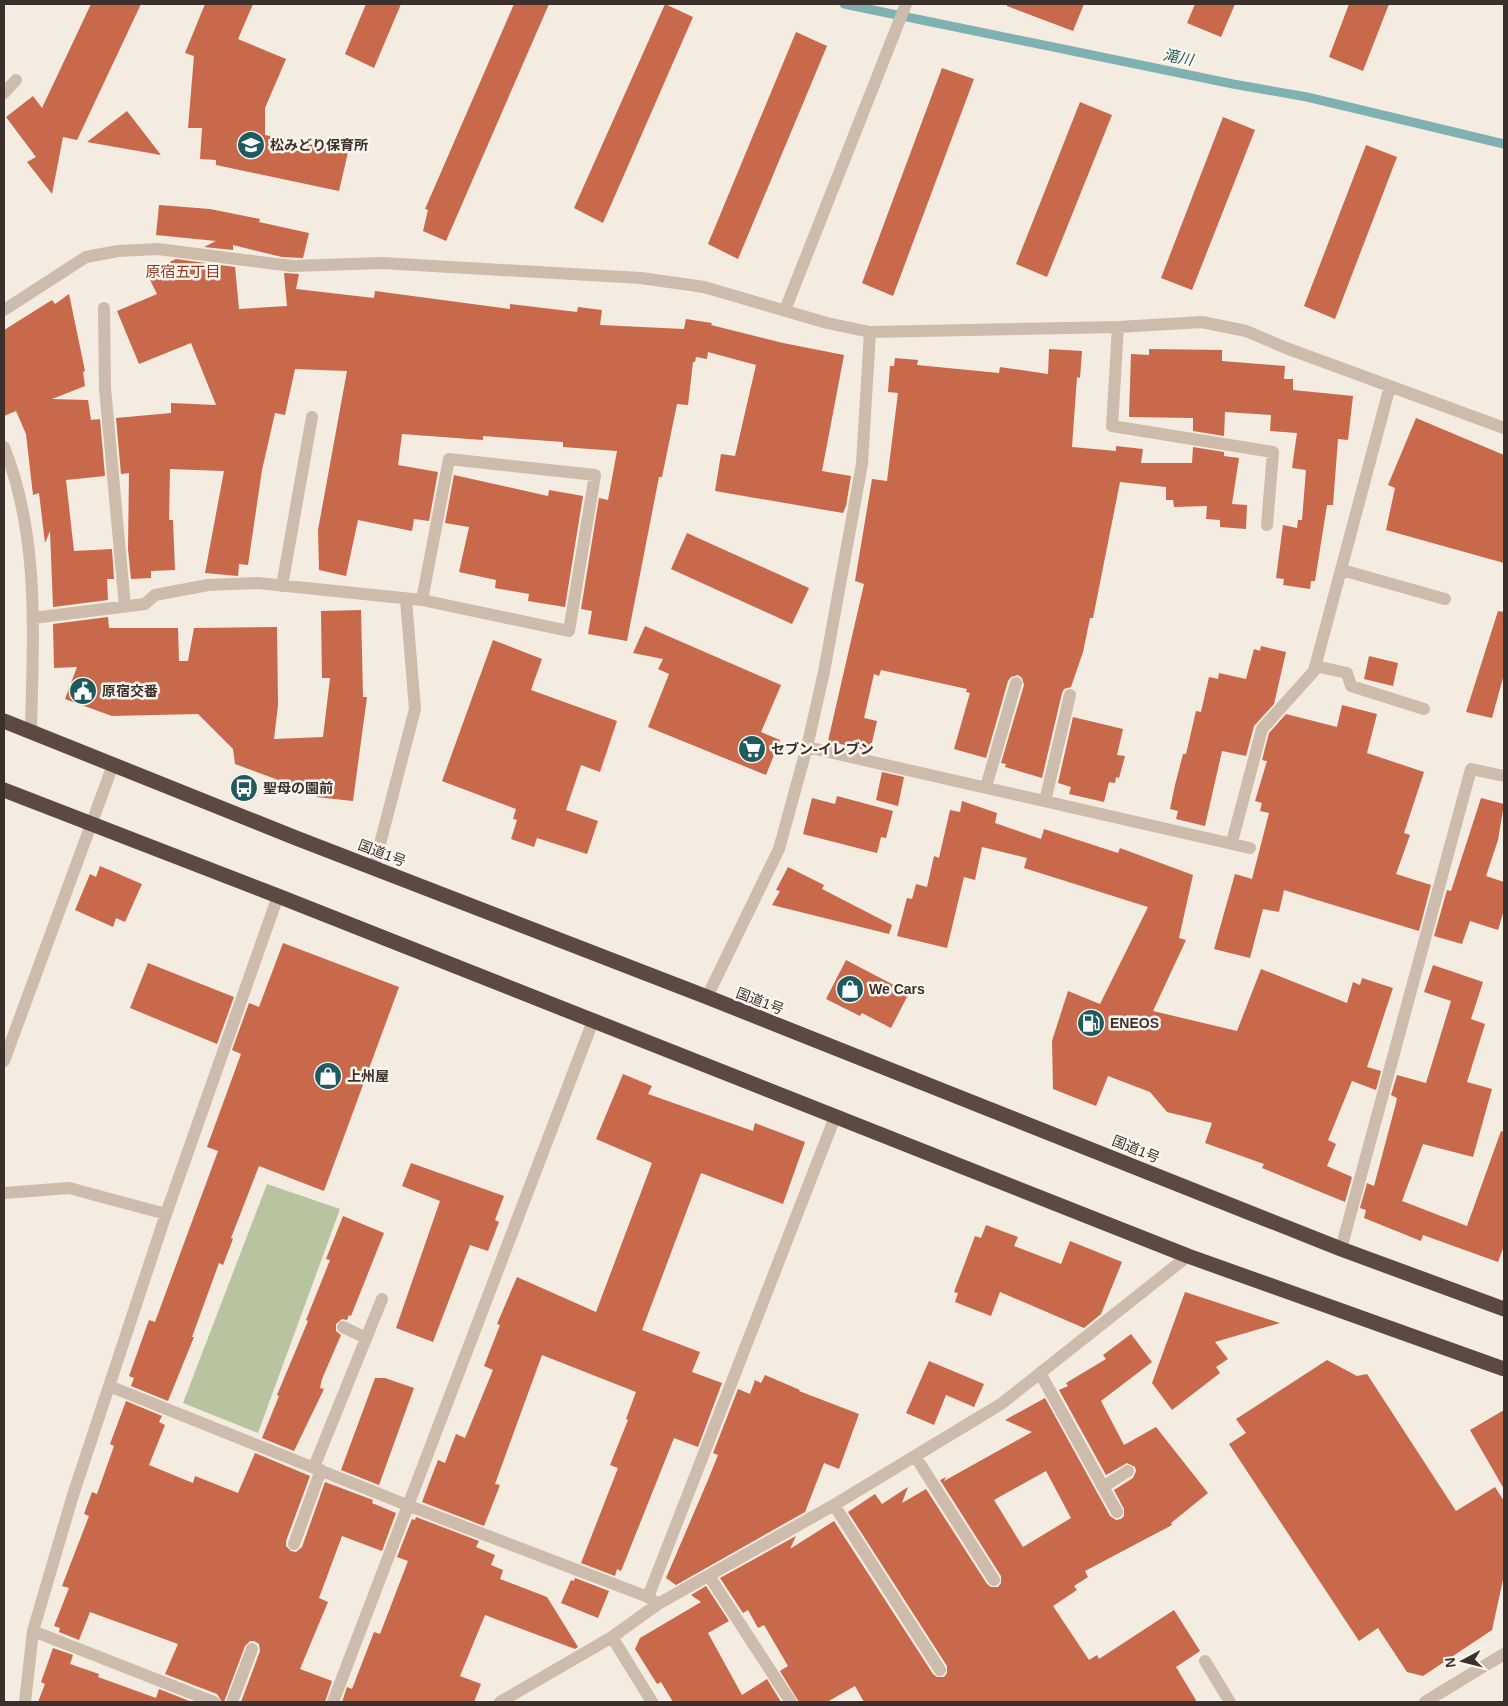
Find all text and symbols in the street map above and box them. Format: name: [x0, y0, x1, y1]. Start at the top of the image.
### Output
water label: 滝川: [1162, 46, 1196, 69]
school or university icon: 松みどり保育所: [236, 130, 266, 160]
place label: 松みどり保育所: [270, 137, 368, 153]
district label: 原宿五丁目: [145, 263, 221, 280]
public building icon: 原宿交番: [68, 676, 98, 706]
place label: 原宿交番: [102, 683, 158, 699]
supermarket icon: セブン-イレブン: [737, 734, 767, 764]
place label: セブン-イレブン: [771, 741, 874, 757]
bus stop icon: 聖母の園前: [229, 773, 259, 803]
place label: 聖母の園前: [263, 780, 333, 796]
street label: 国道1号: [356, 837, 408, 869]
shop icon: We Cars: [835, 974, 865, 1004]
place label: We Cars: [869, 981, 925, 997]
street label: 国道1号: [734, 985, 786, 1017]
fuel station icon: ENEOS: [1076, 1008, 1106, 1038]
place label: ENEOS: [1110, 1015, 1159, 1031]
shop icon: 上州屋: [313, 1061, 343, 1091]
place label: 上州屋: [347, 1068, 389, 1084]
street label: 国道1号: [1110, 1132, 1162, 1166]
north arrow: [1438, 1636, 1488, 1686]
text: N: [1442, 1657, 1459, 1669]

